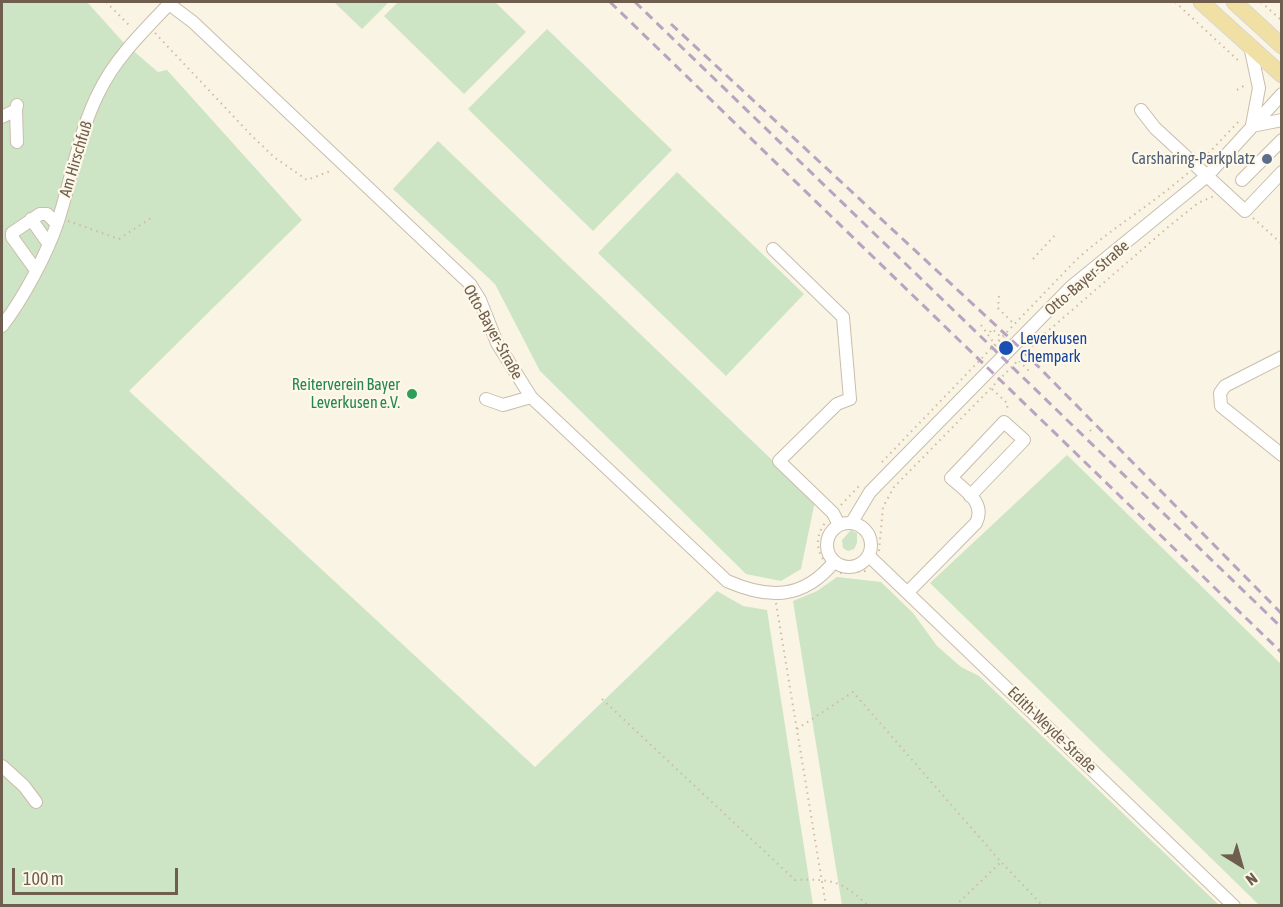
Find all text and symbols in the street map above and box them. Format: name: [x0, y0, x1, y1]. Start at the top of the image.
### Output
street label: Am Hirschfuß: [55, 119, 97, 199]
place label: Carsharing-Parkplatz: [1131, 149, 1255, 169]
marker: Carsharing-Parkplatz: [1260, 152, 1274, 166]
street label: Otto-Bayer-Straße: [1041, 236, 1133, 320]
street label: Otto-Bayer-Straße: [459, 281, 527, 383]
place label: Leverkusen Chempark: [1020, 329, 1087, 367]
marker: Leverkusen Chempark: [997, 339, 1015, 357]
place label: Reiterverein Bayer Leverkusen e.V.: [292, 375, 400, 413]
marker: Reiterverein Bayer Leverkusen e.V.: [405, 387, 419, 401]
street label: Edith-Weyde-Straße: [1004, 683, 1100, 777]
north arrow: [1211, 835, 1271, 895]
scale bar: [15, 856, 182, 894]
text: 100 m: [23, 868, 64, 889]
text: N: [1243, 869, 1261, 889]

